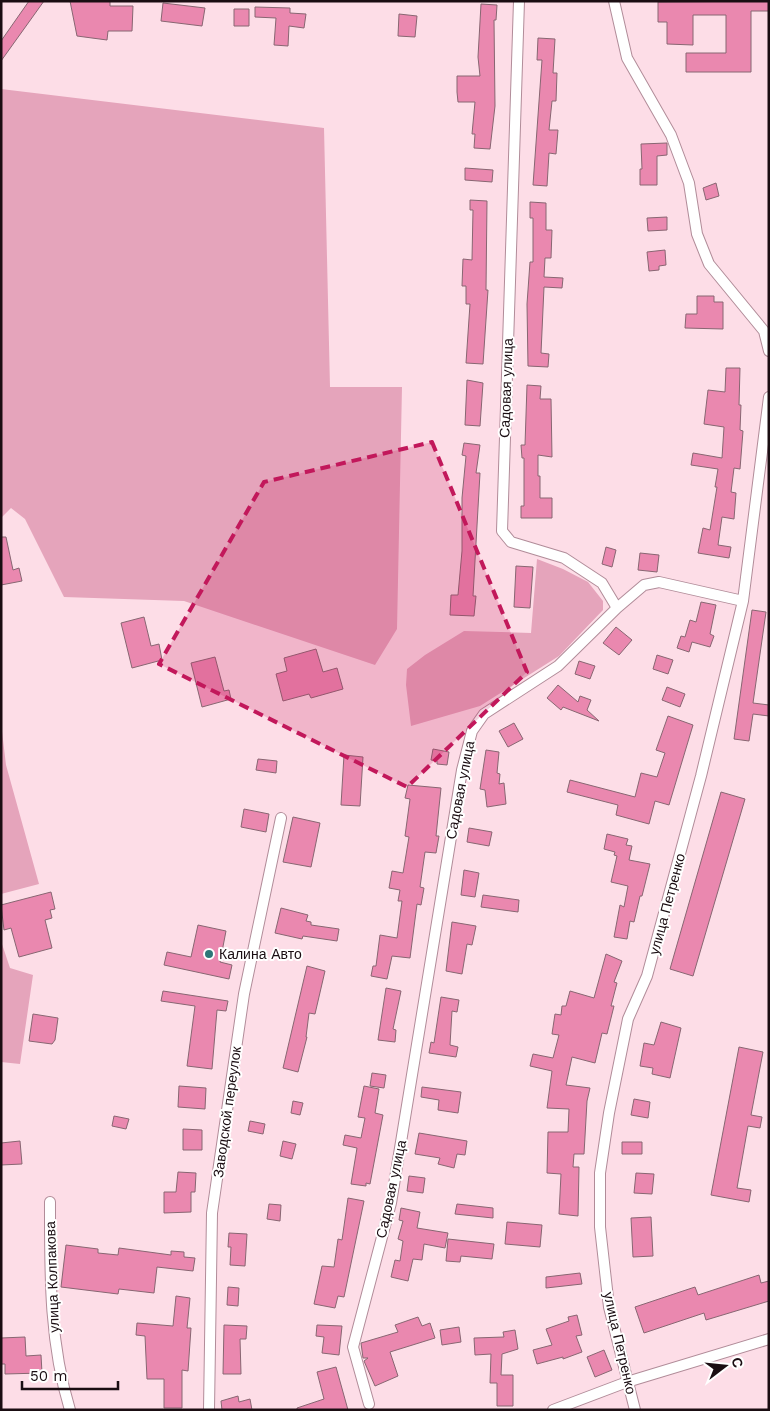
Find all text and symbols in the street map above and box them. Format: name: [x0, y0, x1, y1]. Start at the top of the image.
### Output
street label: Садовая улица: [496, 338, 516, 438]
street label: Садовая улица: [443, 739, 477, 841]
street label: улица Петренко: [646, 851, 688, 957]
place label: Калина Авто: [219, 946, 302, 962]
marker: Калина Авто: [203, 948, 215, 960]
street label: Заводской переулок: [210, 1044, 244, 1179]
street label: Садовая улица: [373, 1138, 409, 1240]
street label: улица Колпакова: [42, 1221, 62, 1333]
street label: улица Петренко: [600, 1290, 640, 1396]
north arrow: [700, 1341, 750, 1391]
text: С: [728, 1355, 747, 1369]
scale bar: [22, 1358, 119, 1390]
text: 50 m: [30, 1367, 67, 1385]

